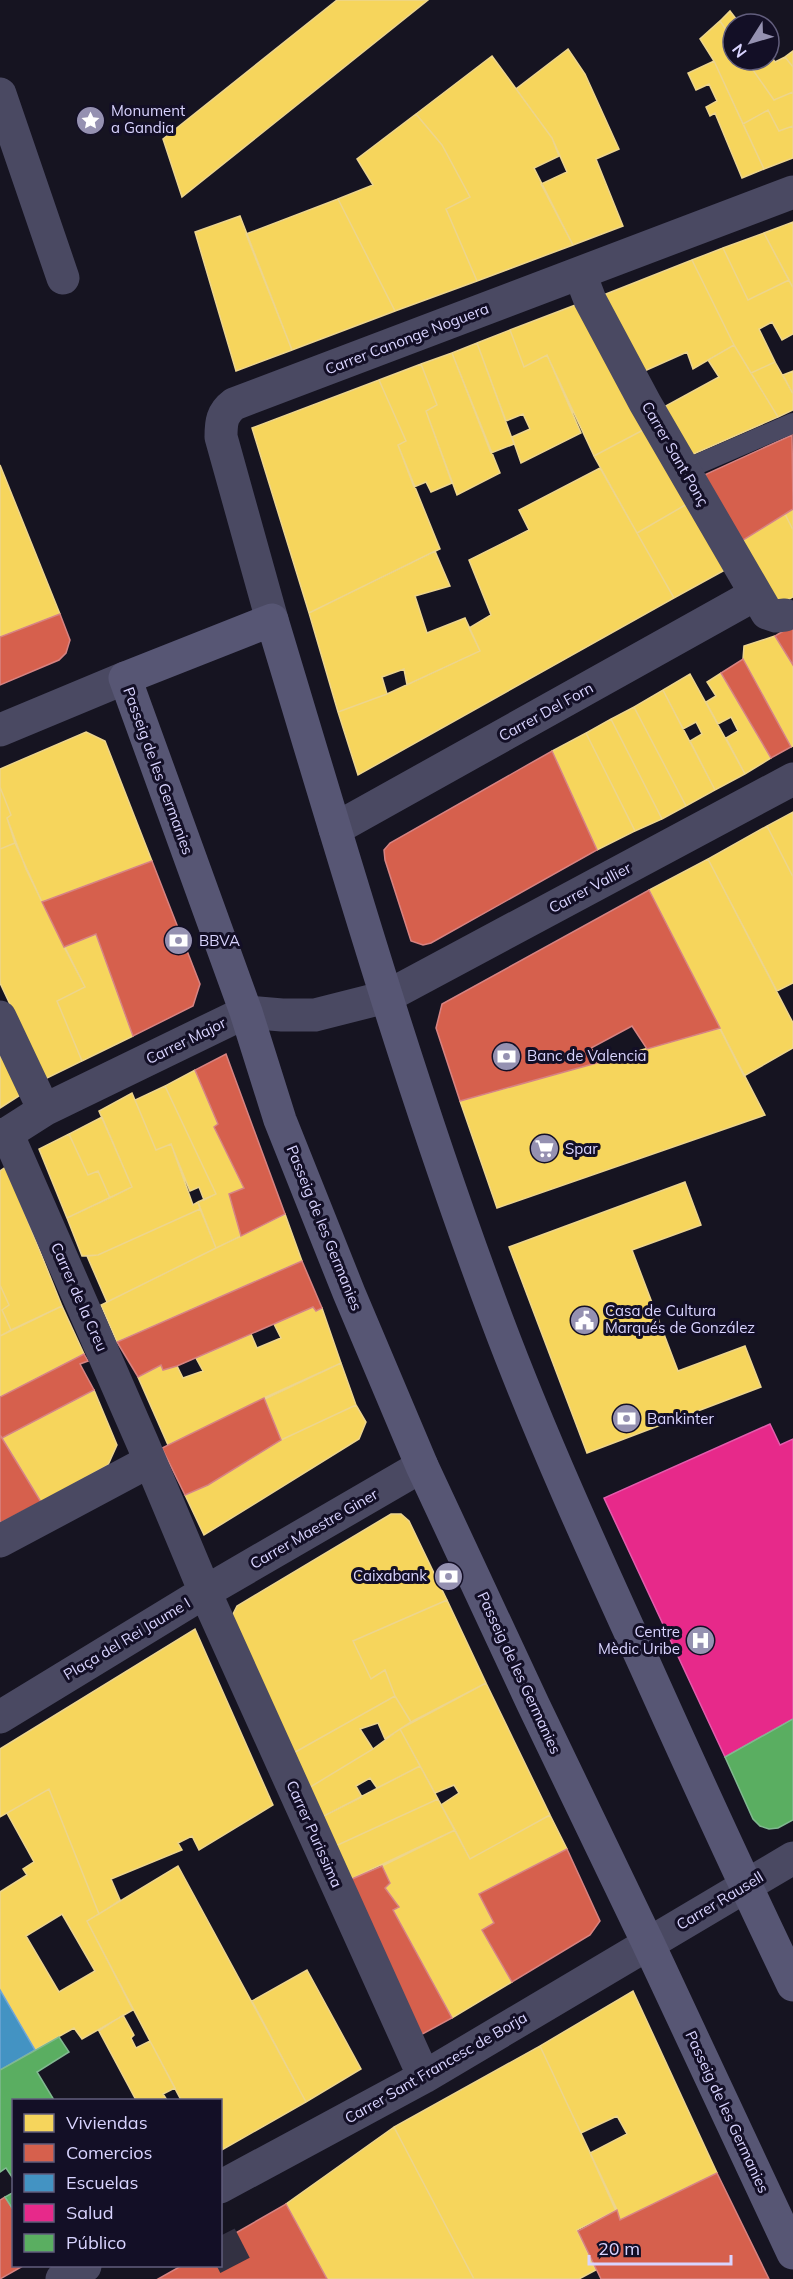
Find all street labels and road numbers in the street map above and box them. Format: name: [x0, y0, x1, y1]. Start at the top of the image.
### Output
street label: Carrer Canonge Noguera: [322, 299, 491, 379]
street label: Carrer Sant Ponç: [638, 398, 713, 510]
street label: Carrer Del Forn: [495, 678, 596, 745]
street label: Passeig de les Germanies: [119, 684, 198, 857]
street label: Carrer Vallier: [545, 858, 635, 917]
street label: Carrer Major: [143, 1013, 229, 1068]
street label: Passeig de les Germanies: [283, 1142, 366, 1313]
street label: Carrer de la Creu: [47, 1239, 112, 1354]
street label: Carrer Maestre Giner: [247, 1484, 381, 1573]
street label: Passeig de les Germanies: [473, 1589, 565, 1757]
street label: Plaça del Rei Jaume I: [60, 1593, 194, 1684]
street label: Carrer Purissima: [282, 1777, 347, 1890]
street label: Carrer Rausell: [673, 1867, 767, 1934]
street label: Carrer Sant Francesc de Borja: [341, 2008, 530, 2128]
street label: Passeig de les Germanies: [681, 2028, 773, 2196]

